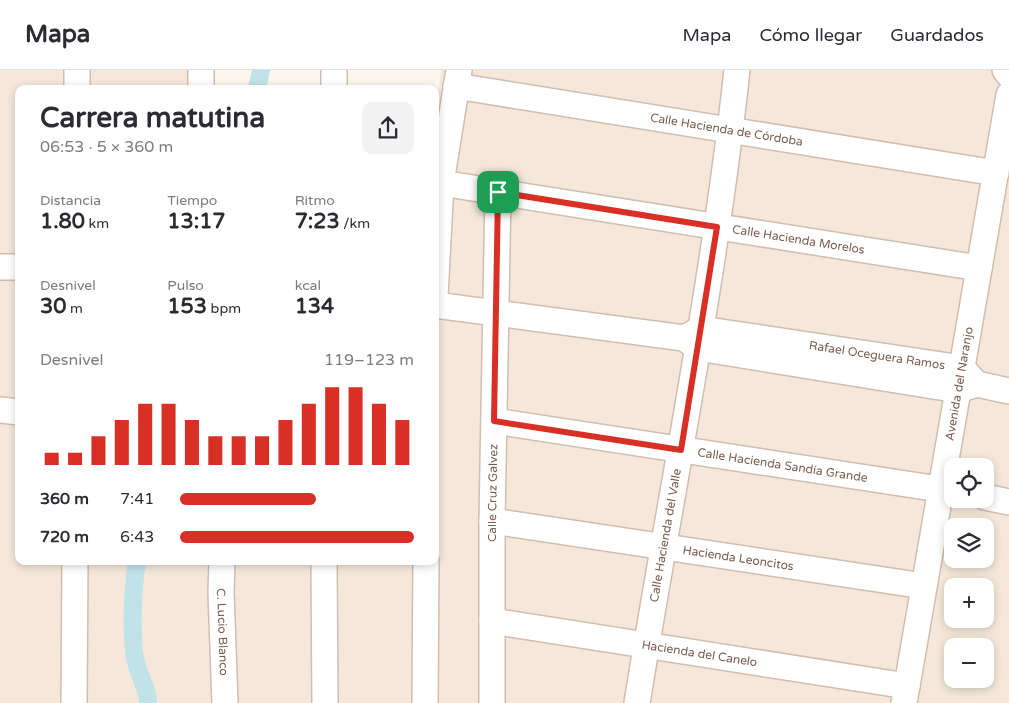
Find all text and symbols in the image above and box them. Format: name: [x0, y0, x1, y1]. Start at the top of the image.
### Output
text: Mapa: [25, 20, 90, 49]
text: Mapa: [682, 24, 731, 46]
text: Cómo llegar: [759, 24, 862, 46]
text: Guardados: [890, 24, 984, 46]
text: Carrera matutina: [40, 101, 265, 135]
button: share: [362, 102, 414, 154]
street label: Calle Hacienda de Córdoba: [649, 110, 804, 149]
text: 06:53 · 5 × 360 m: [40, 137, 173, 157]
pin: [477, 171, 519, 213]
icon: arrive: [484, 178, 512, 206]
text: Distancia: [40, 192, 101, 209]
text: Tiempo: [167, 192, 217, 209]
text: Ritmo: [295, 192, 335, 209]
text: 1.80: [40, 209, 85, 234]
text: 13:17: [167, 209, 226, 234]
text: 7:23: [295, 209, 340, 234]
text: km: [85, 215, 109, 232]
text: /km: [340, 215, 370, 232]
street label: Calle Hacienda Morelos: [731, 222, 866, 257]
text: Desnivel: [40, 277, 96, 294]
text: Pulso: [167, 277, 204, 294]
text: kcal: [295, 277, 321, 294]
text: 30: [40, 294, 66, 319]
text: 153: [167, 294, 207, 319]
text: 134: [295, 294, 334, 319]
text: m: [66, 300, 83, 317]
text: bpm: [207, 300, 241, 317]
street label: Avenida del Naranjo: [942, 326, 976, 442]
street label: Rafael Oceguera Ramos: [808, 338, 946, 372]
text: Desnivel: [40, 350, 104, 370]
text: 119–123 m: [324, 350, 414, 370]
street label: Calle Cruz Galvez: [485, 444, 500, 542]
street label: Calle Hacienda Sandía Grande: [697, 445, 869, 485]
map controls: [944, 458, 994, 688]
button: locate: [944, 458, 994, 508]
street label: Calle Hacienda del Valle: [647, 467, 684, 603]
text: 360 m: [40, 489, 89, 509]
text: 7:41: [120, 489, 154, 509]
button: layers: [944, 518, 994, 568]
text: 720 m: [40, 527, 89, 547]
text: 6:43: [120, 527, 154, 547]
street label: Hacienda Leoncitos: [682, 543, 795, 573]
button: +: [944, 578, 994, 628]
street label: C. Lucio Blanco: [214, 588, 231, 676]
street label: Hacienda del Canelo: [641, 638, 758, 669]
button: −: [944, 638, 994, 688]

